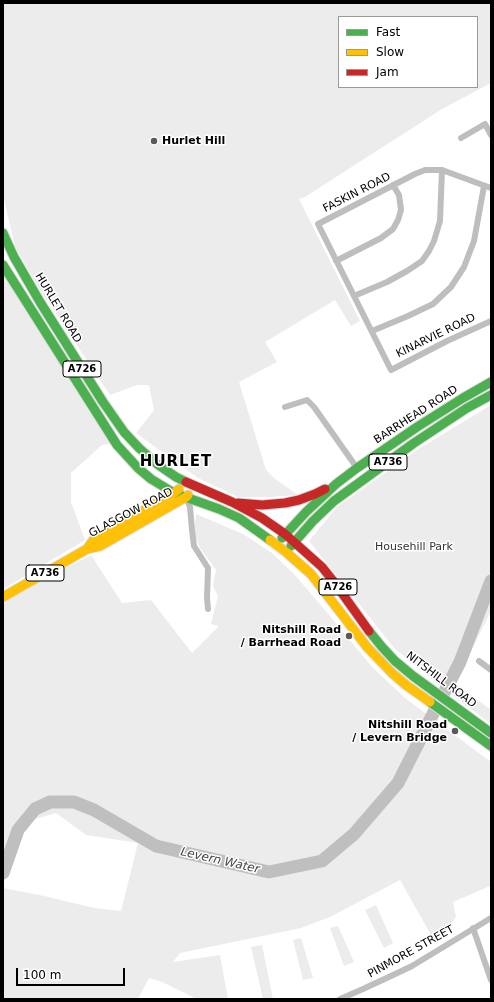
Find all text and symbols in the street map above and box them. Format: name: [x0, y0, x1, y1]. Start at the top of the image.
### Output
legend: [338, 16, 478, 88]
text: Fast: [376, 25, 400, 39]
text: Slow: [376, 45, 404, 59]
text: Jam: [376, 65, 399, 79]
place label: Hurlet Hill: [162, 134, 225, 148]
marker: Hurlet Hill: [149, 136, 159, 146]
street label: FASKIN ROAD: [321, 170, 393, 216]
street label: HURLET ROAD: [32, 271, 84, 345]
street label: KINARVIE ROAD: [394, 311, 478, 361]
road number: A726: [63, 361, 101, 377]
street label: BARRHEAD ROAD: [372, 383, 460, 447]
district label: HURLET: [140, 453, 212, 471]
road number: A736: [369, 454, 407, 470]
street label: GLASGOW ROAD: [87, 485, 175, 541]
park label: Househill Park: [375, 540, 453, 554]
road number: A736: [26, 565, 64, 581]
road number: A726: [319, 579, 357, 595]
place label: Nitshill Road / Barrhead Road: [241, 623, 341, 649]
marker: Nitshill Road / Barrhead Road: [344, 631, 354, 641]
street label: NITSHILL ROAD: [403, 649, 479, 711]
place label: Nitshill Road / Levern Bridge: [352, 718, 447, 744]
marker: Nitshill Road / Levern Bridge: [450, 726, 460, 736]
water label: Levern Water: [179, 845, 261, 877]
street label: PINMORE STREET: [366, 923, 456, 981]
scale bar: [18, 960, 127, 986]
text: 100 m: [23, 968, 61, 982]

